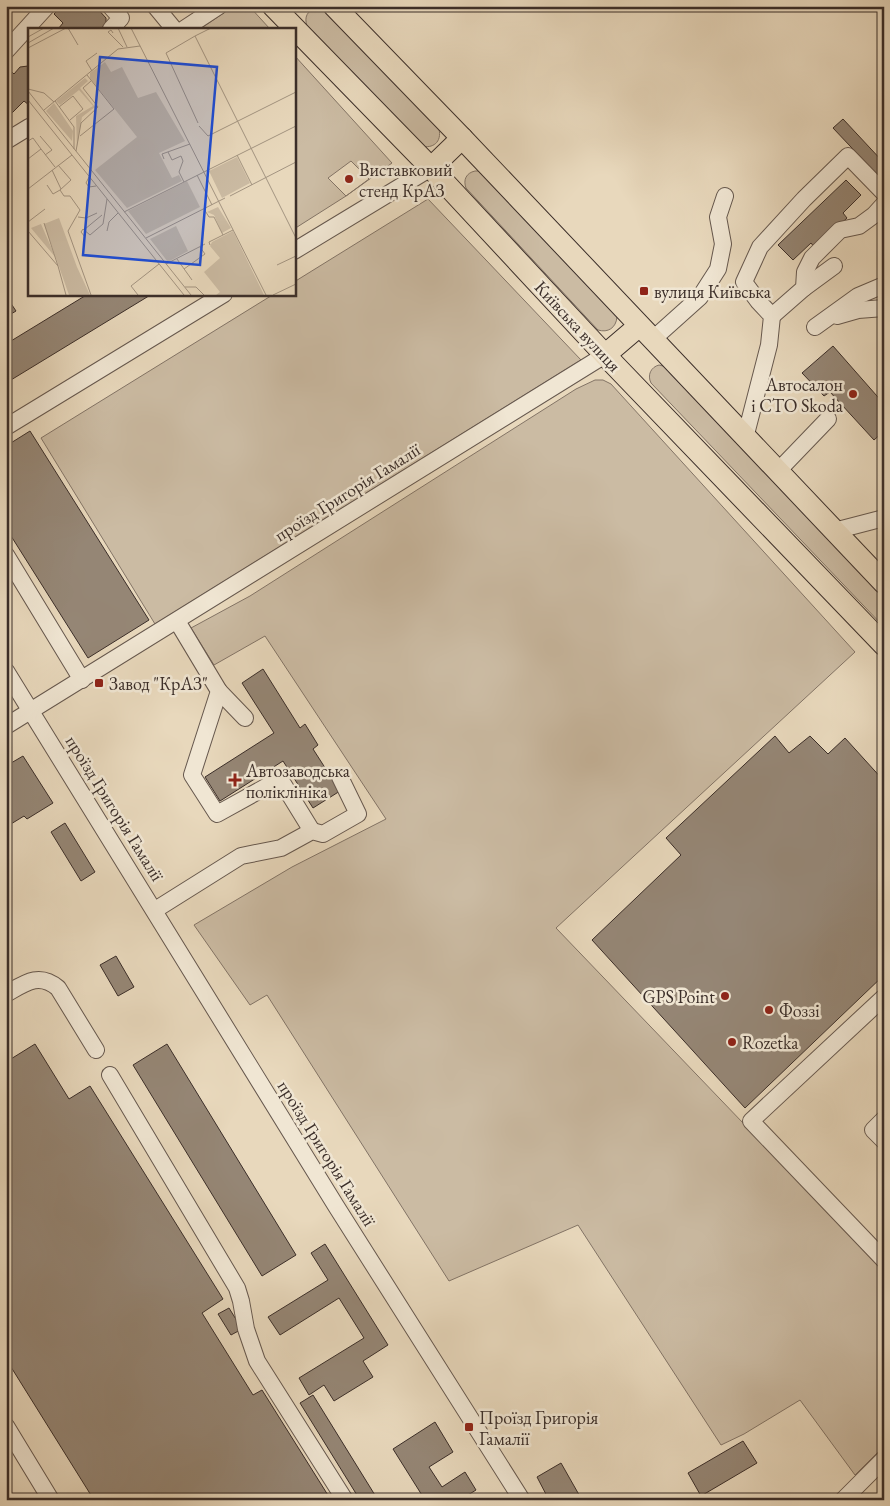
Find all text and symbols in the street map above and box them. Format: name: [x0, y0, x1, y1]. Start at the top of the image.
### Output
inset map: [28, 28, 295, 295]
place label: Виставковий стенд КрАЗ: [359, 158, 453, 202]
marker: Виставковий стенд КрАЗ: [343, 173, 355, 185]
street label: Київська вулиця: [530, 275, 626, 377]
place label: вулиця Київська: [654, 280, 772, 303]
marker: вулиця Київська: [638, 285, 650, 297]
place label: Автосалон і СТО Skoda: [751, 373, 844, 417]
marker: Автосалон і СТО Skoda: [847, 388, 859, 400]
street label: проїзд Григорія Гамалії: [270, 438, 425, 546]
place label: Завод "КрАЗ": [109, 672, 208, 695]
marker: Завод "КрАЗ": [93, 677, 105, 689]
street label: проїзд Григорія Гамалії: [61, 731, 169, 886]
place label: Автозаводська поліклініка: [245, 759, 351, 803]
marker: Автозаводська поліклініка: [228, 773, 242, 787]
place label: GPS Point: [642, 985, 715, 1008]
marker: GPS Point: [719, 990, 731, 1002]
place label: Фоззі: [779, 999, 820, 1022]
marker: Фоззі: [763, 1004, 775, 1016]
place label: Rozetka: [742, 1031, 799, 1054]
marker: Rozetka: [726, 1036, 738, 1048]
street label: проїзд Григорія Гамалії: [273, 1076, 381, 1231]
place label: Проїзд Григорія Гамалії: [479, 1406, 598, 1450]
marker: Проїзд Григорія Гамалії: [463, 1421, 475, 1433]

